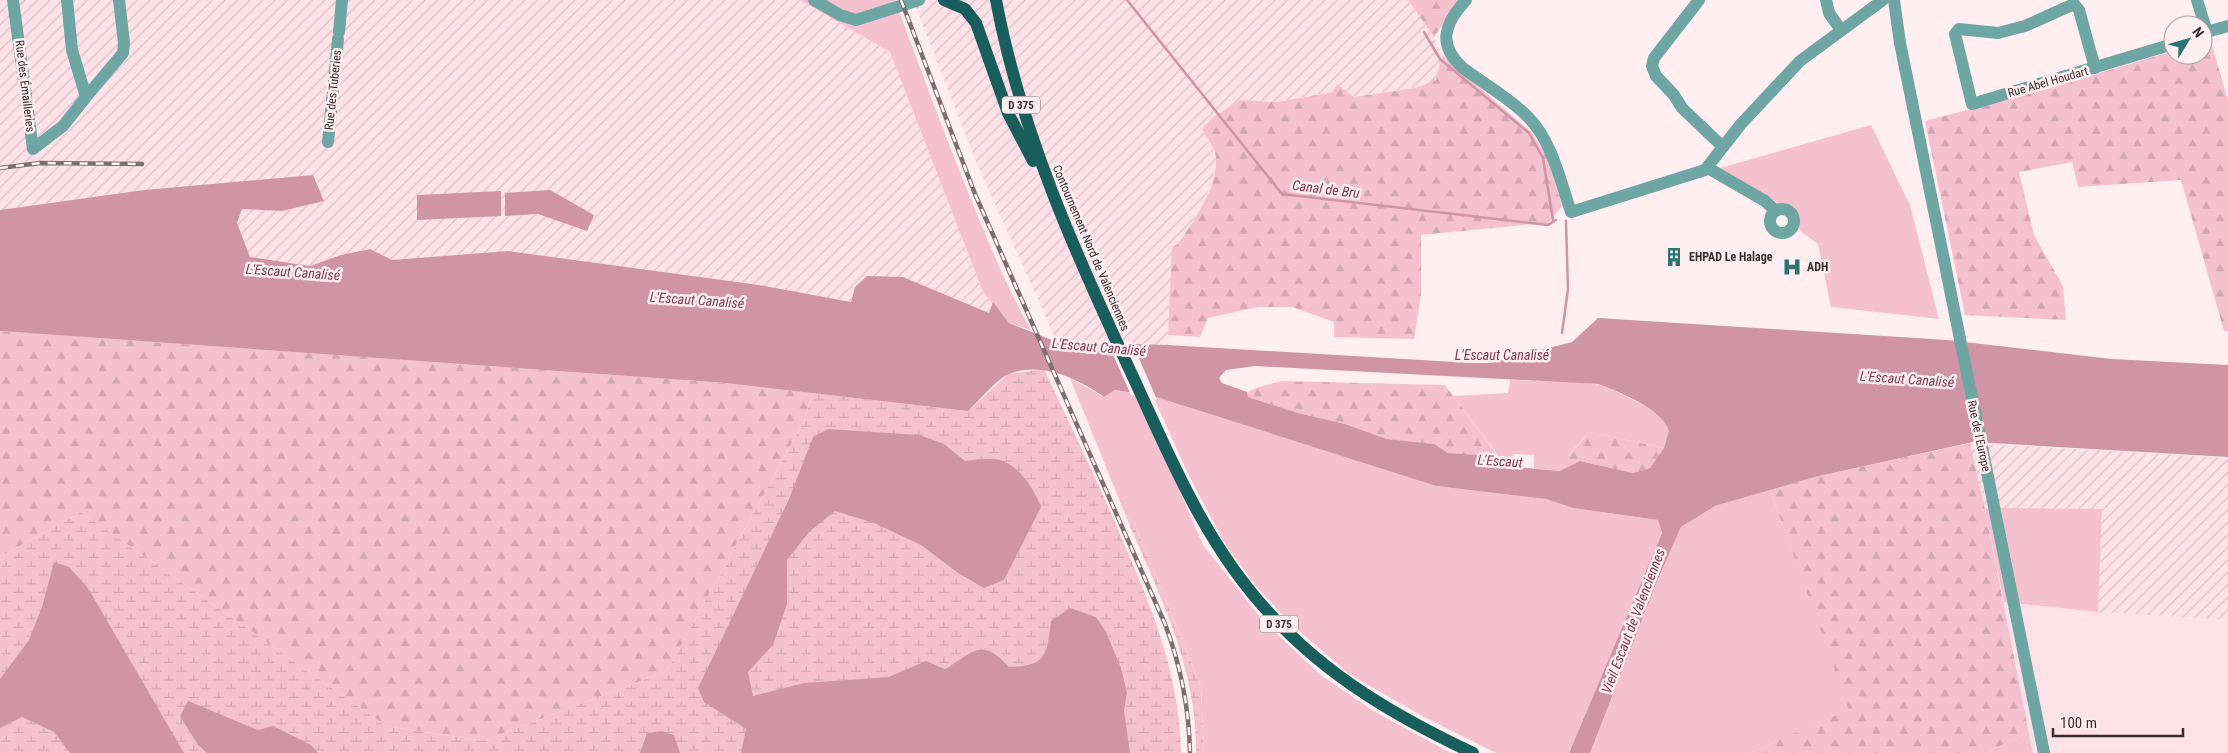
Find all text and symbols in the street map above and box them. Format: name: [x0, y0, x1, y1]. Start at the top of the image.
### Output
north arrow: [2163, 15, 2213, 65]
text: N: [2189, 24, 2207, 40]
street label: Rue des Émailleries: [12, 39, 39, 133]
street label: Rue des Tuberies: [322, 49, 344, 131]
street label: Rue Abel Houdart: [2006, 64, 2090, 100]
road number: D 375: [1002, 96, 1040, 114]
street label: Contournement Nord de Valenciennes: [1050, 163, 1132, 333]
water label: Canal de Bru: [1291, 177, 1361, 201]
building icon: EHPAD Le Halage: [1663, 246, 1685, 268]
place label: EHPAD Le Halage: [1689, 250, 1773, 264]
hospital icon: ADH: [1781, 256, 1803, 278]
place label: ADH: [1807, 260, 1828, 274]
water label: L'Escaut Canalisé: [245, 261, 341, 283]
water label: L'Escaut Canalisé: [649, 289, 745, 311]
water label: L'Escaut Canalisé: [1051, 335, 1147, 359]
water label: L'Escaut Canalisé: [1455, 347, 1550, 363]
water label: L'Escaut Canalisé: [1859, 368, 1955, 390]
street label: Rue de l'Europe: [1965, 399, 1993, 473]
water label: L'Escaut: [1477, 451, 1524, 471]
water label: Vieil Escaut de Valenciennes: [1598, 546, 1668, 696]
road number: D 375: [1260, 616, 1298, 632]
scale bar: [2053, 706, 2183, 738]
text: 100 m: [2060, 714, 2097, 732]

